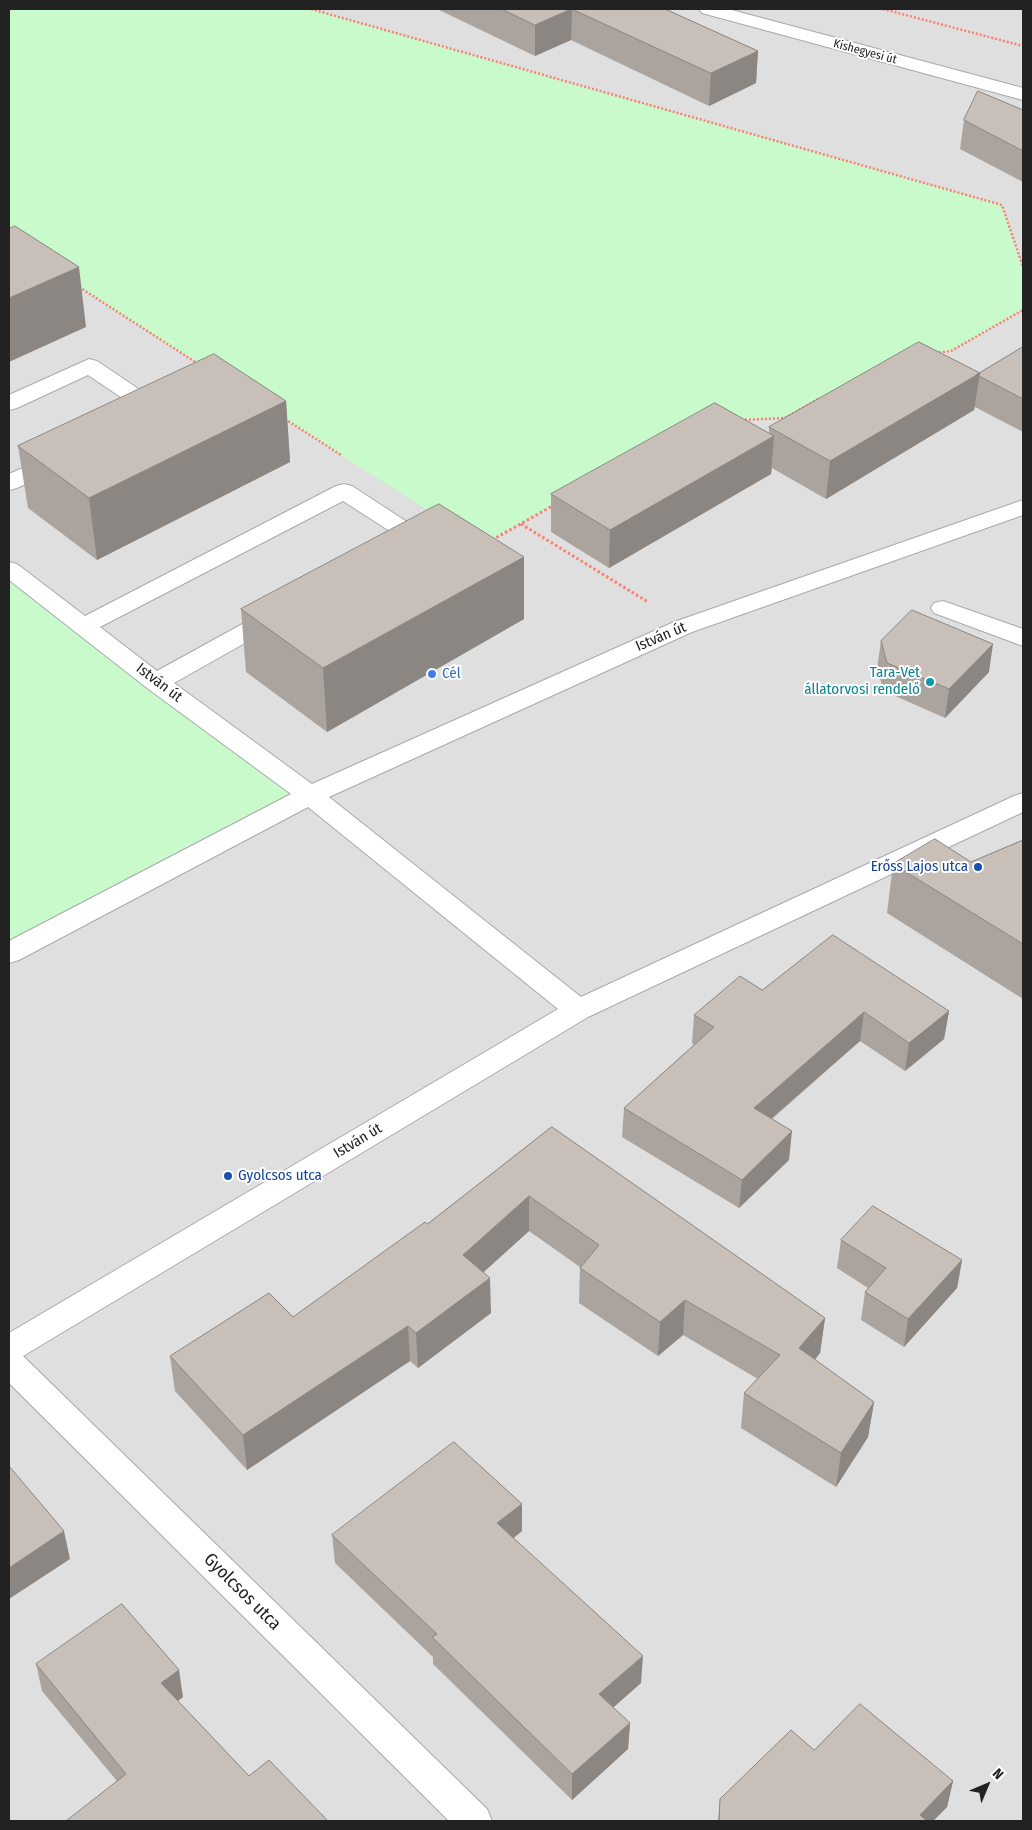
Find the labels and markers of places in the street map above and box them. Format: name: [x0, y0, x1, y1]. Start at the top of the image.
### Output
place label: Tara-Vet állatorvosi rendelő: [804, 664, 920, 699]
place label: Cél: [442, 665, 461, 683]
marker: Cél: [426, 668, 438, 680]
marker: Tara-Vet állatorvosi rendelő: [924, 676, 936, 688]
place label: Erőss Lajos utca: [871, 858, 968, 876]
marker: Erőss Lajos utca: [972, 861, 984, 873]
place label: Gyolcsos utca: [238, 1167, 322, 1185]
marker: Gyolcsos utca: [222, 1170, 234, 1182]

